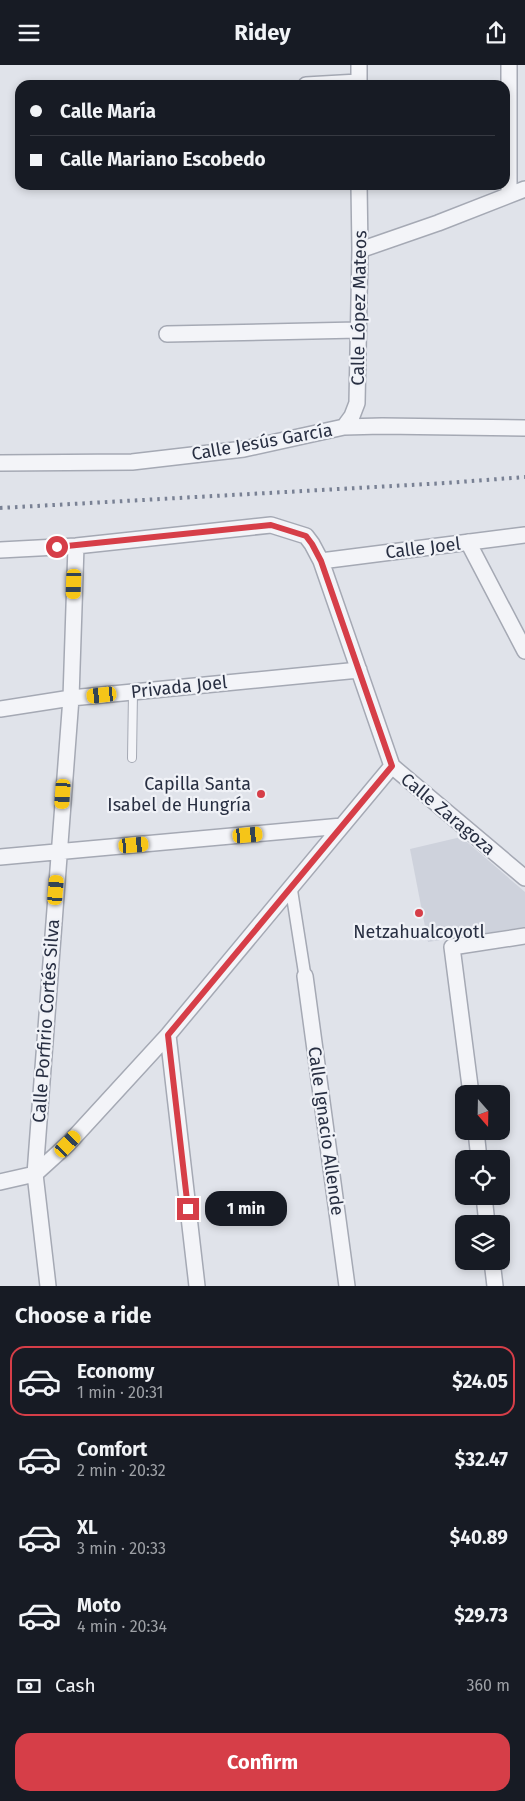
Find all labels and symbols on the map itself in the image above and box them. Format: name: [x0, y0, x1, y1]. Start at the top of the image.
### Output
street label: Calle López Mateos: [347, 230, 371, 386]
street label: Calle Jesús García: [190, 419, 334, 465]
street label: Calle Joel: [384, 532, 462, 564]
route start: [46, 536, 68, 558]
car: [65, 569, 82, 599]
street label: Privada Joel: [130, 671, 228, 703]
car: [86, 686, 117, 704]
street label: Calle Zaragoza: [396, 768, 500, 860]
place label: Capilla Santa Isabel de Hungría: [107, 773, 251, 816]
car: [54, 779, 71, 809]
marker: Capilla Santa Isabel de Hungría: [255, 788, 267, 800]
car: [232, 826, 263, 844]
car: [118, 836, 149, 854]
car: [47, 874, 64, 906]
marker: Netzahualcoyotl: [413, 907, 425, 919]
street label: Calle Porfirio Cortés Silva: [28, 918, 64, 1124]
place label: Netzahualcoyotl: [353, 921, 485, 943]
street label: Calle Ignacio Allende: [303, 1045, 349, 1217]
north arrow: [455, 1085, 510, 1140]
car: [52, 1128, 83, 1160]
callout: 1 min: [206, 1191, 288, 1227]
route end: [177, 1198, 199, 1220]

